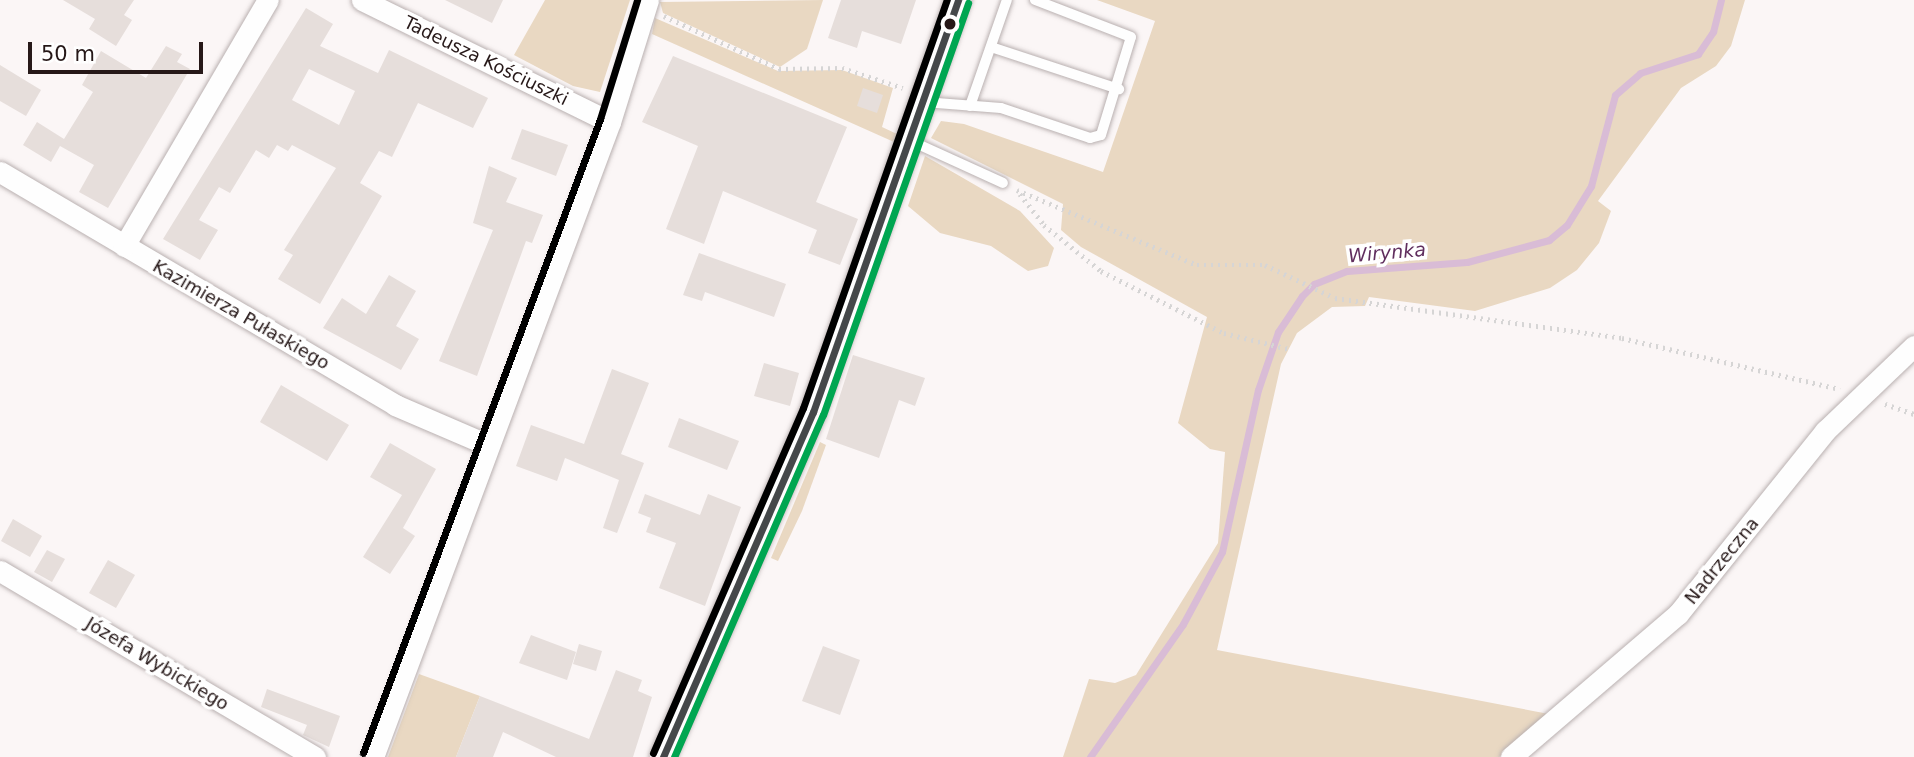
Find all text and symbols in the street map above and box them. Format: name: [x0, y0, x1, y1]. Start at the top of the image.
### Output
street label: Tadeusza Kościuszki: [400, 12, 572, 110]
unlabelled marker: [943, 17, 957, 31]
scale bar: [32, 28, 206, 72]
text: 50 m: [41, 42, 95, 66]
water label: Wirynka: [1347, 238, 1427, 268]
street label: Kazimierza Pułaskiego: [149, 256, 333, 374]
street label: Nadrzeczna: [1680, 513, 1764, 609]
street label: Józefa Wybickiego: [81, 613, 233, 715]

